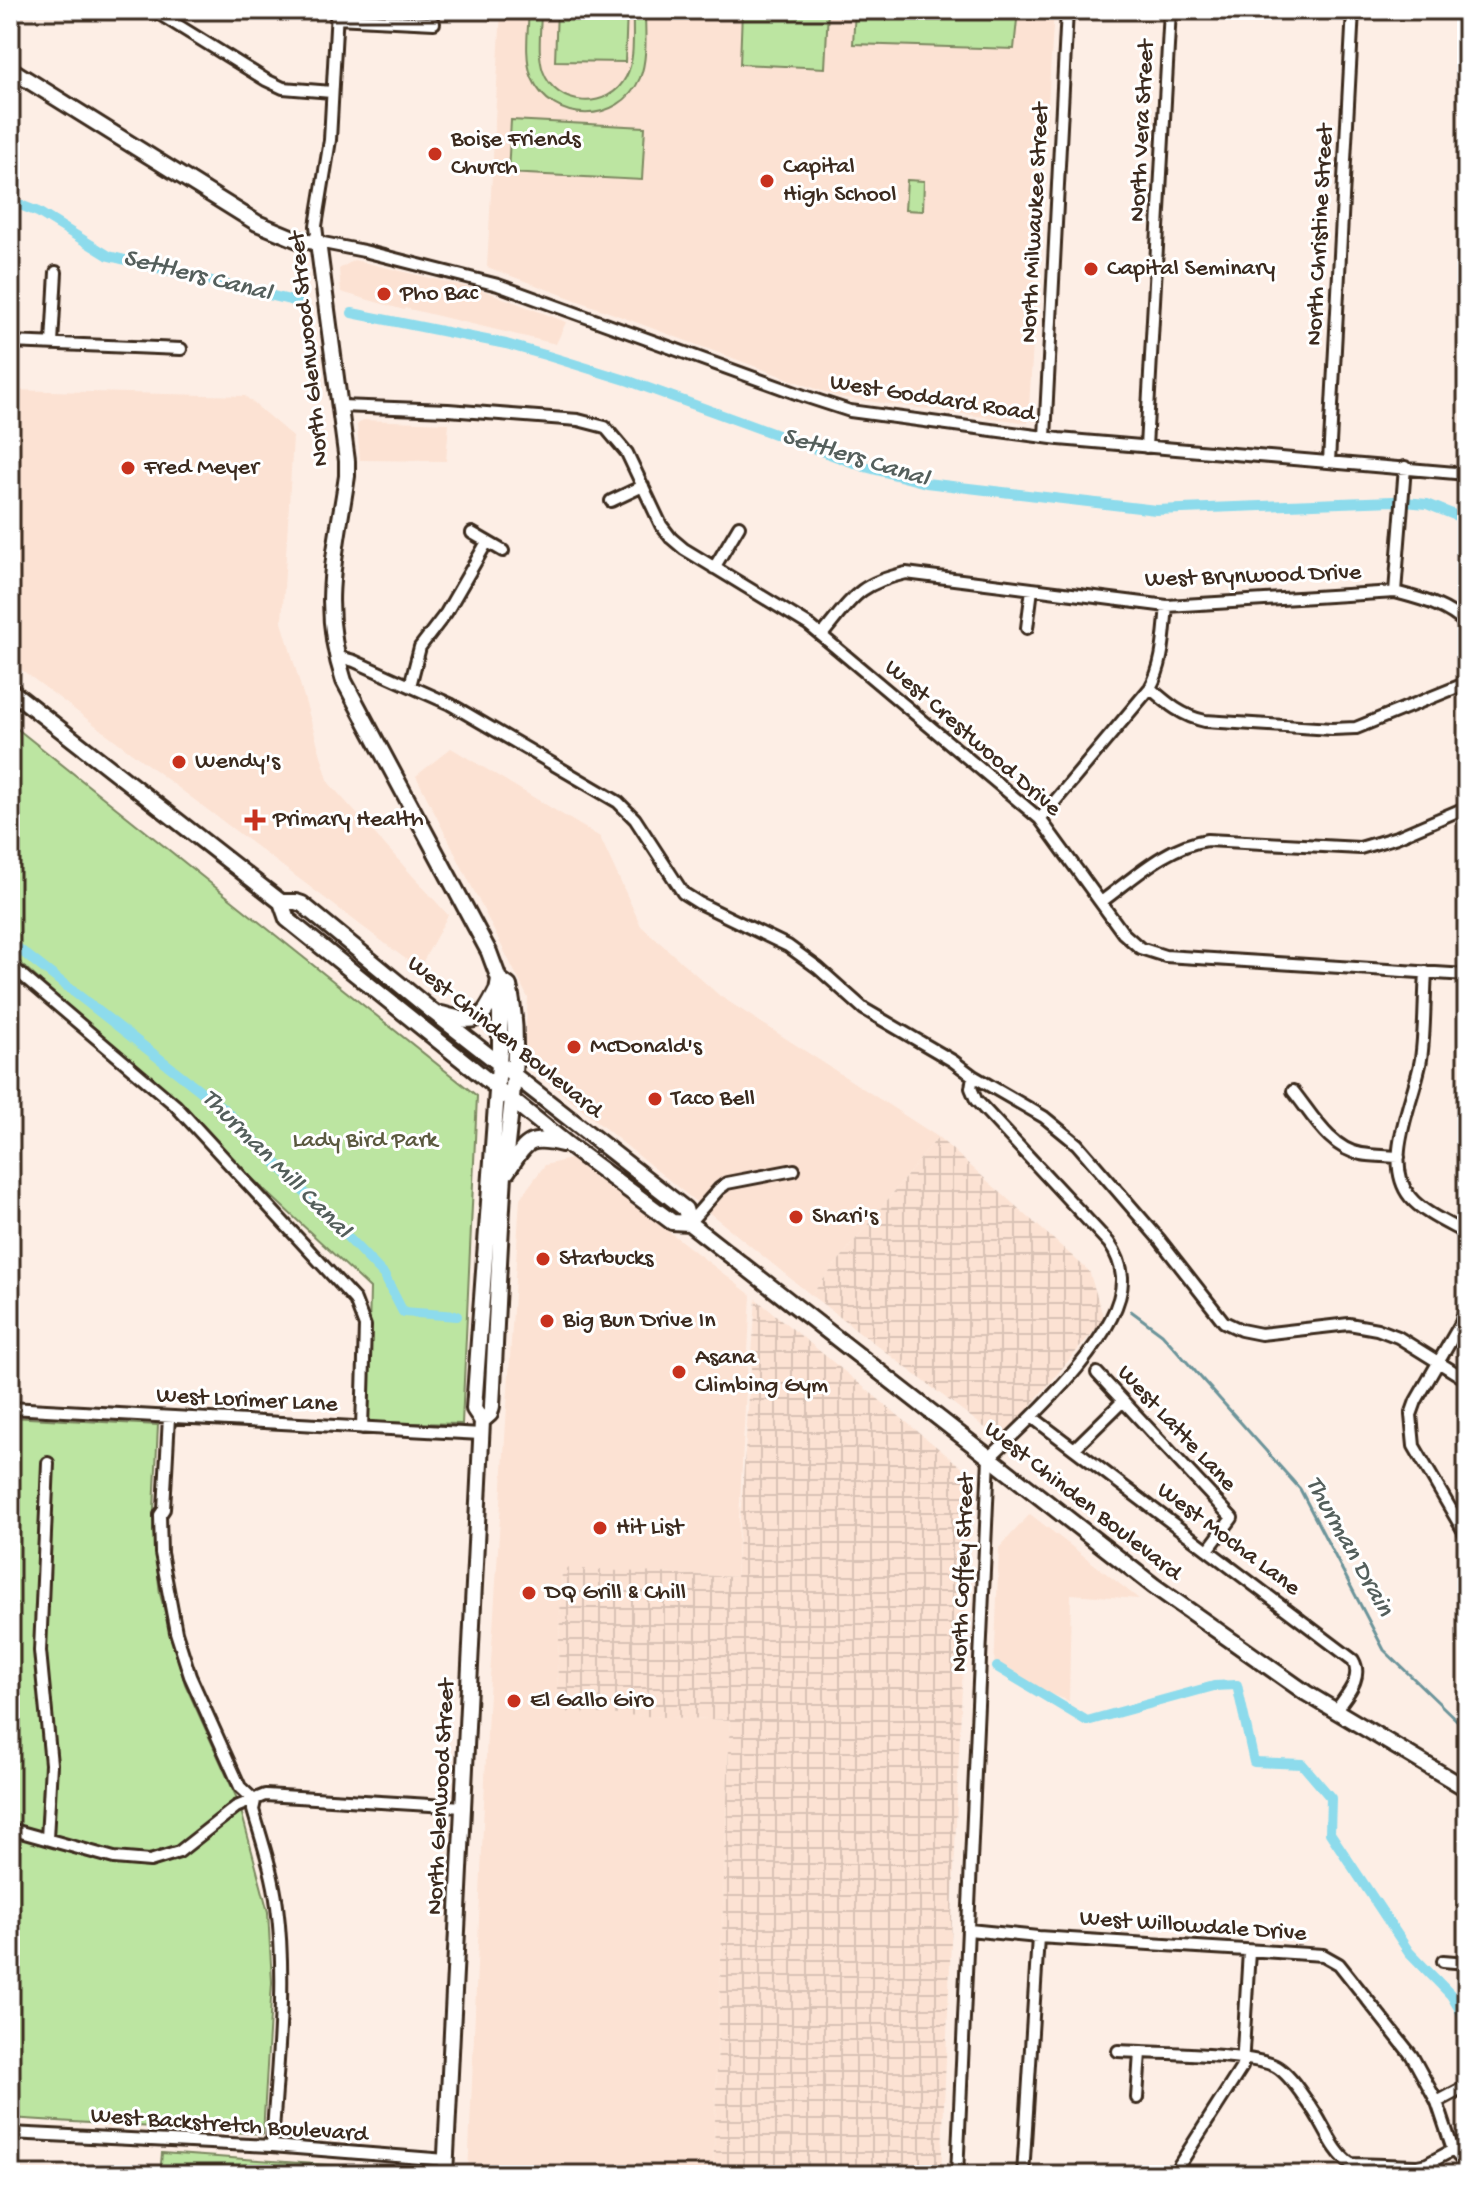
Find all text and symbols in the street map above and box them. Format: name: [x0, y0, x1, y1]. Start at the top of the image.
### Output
street label: North Vera Street: [1124, 37, 1162, 223]
street label: North Milwaukee Street: [1015, 100, 1057, 344]
street label: North Christine Street: [1301, 121, 1341, 347]
place label: Boise Friends Church: [450, 126, 582, 183]
marker: Boise Friends Church: [426, 145, 444, 163]
place label: Capital High School: [783, 153, 897, 210]
marker: Capital High School: [758, 172, 776, 190]
street label: North Glenwood Street: [283, 228, 337, 468]
water label: Settlers Canal: [120, 244, 276, 311]
place label: Capital Seminary: [1107, 255, 1275, 284]
marker: Capital Seminary: [1082, 260, 1100, 278]
place label: Pho Bac: [399, 280, 479, 309]
marker: Pho Bac: [375, 285, 393, 303]
street label: West Goddard Road: [828, 369, 1038, 430]
water label: Settlers Canal: [778, 422, 933, 496]
place label: Fred Meyer: [143, 454, 261, 483]
marker: Fred Meyer: [119, 459, 137, 477]
street label: West Brynwood Drive: [1144, 559, 1362, 595]
street label: West Crestwood Drive: [878, 654, 1067, 824]
place label: Wendy's: [195, 748, 281, 777]
marker: Wendy's: [170, 753, 188, 771]
place label: Primary Health: [272, 806, 424, 835]
marker: Primary Health: [244, 809, 266, 831]
street label: West Chinden Boulevard: [400, 950, 609, 1127]
place label: McDonald's: [590, 1033, 703, 1062]
marker: McDonald's: [565, 1038, 583, 1056]
water label: Thurman Mill Canal: [194, 1084, 357, 1247]
place label: Taco Bell: [669, 1085, 755, 1114]
marker: Taco Bell: [646, 1090, 664, 1108]
park label: Lady Bird Park: [292, 1127, 440, 1156]
place label: Shari's: [812, 1203, 879, 1232]
marker: Shari's: [787, 1208, 805, 1226]
place label: Starbucks: [559, 1245, 655, 1274]
marker: Starbucks: [534, 1250, 552, 1268]
place label: Big Bun Drive In: [562, 1307, 716, 1336]
marker: Big Bun Drive In: [538, 1312, 556, 1330]
place label: Asana Climbing Gym: [695, 1344, 828, 1401]
street label: West Latte Lane: [1110, 1360, 1243, 1499]
marker: Asana Climbing Gym: [670, 1363, 688, 1381]
street label: West Lorimer Lane: [156, 1382, 339, 1420]
street label: West Chinden Boulevard: [977, 1416, 1188, 1590]
street label: North Coffey Street: [946, 1471, 982, 1673]
water label: Thurman Drain: [1297, 1472, 1400, 1623]
street label: West Mocha Lane: [1151, 1477, 1306, 1604]
place label: Hit List: [616, 1514, 685, 1543]
marker: Hit List: [591, 1519, 609, 1537]
place label: DQ Grill & Chill: [543, 1579, 686, 1608]
marker: DQ Grill & Chill: [520, 1584, 538, 1602]
street label: North Glenwood Street: [421, 1676, 463, 1916]
place label: El Gallo Giro: [530, 1687, 654, 1716]
marker: El Gallo Giro: [505, 1692, 523, 1710]
street label: West Willowdale Drive: [1079, 1905, 1308, 1949]
street label: West Backstretch Boulevard: [89, 2102, 370, 2150]

